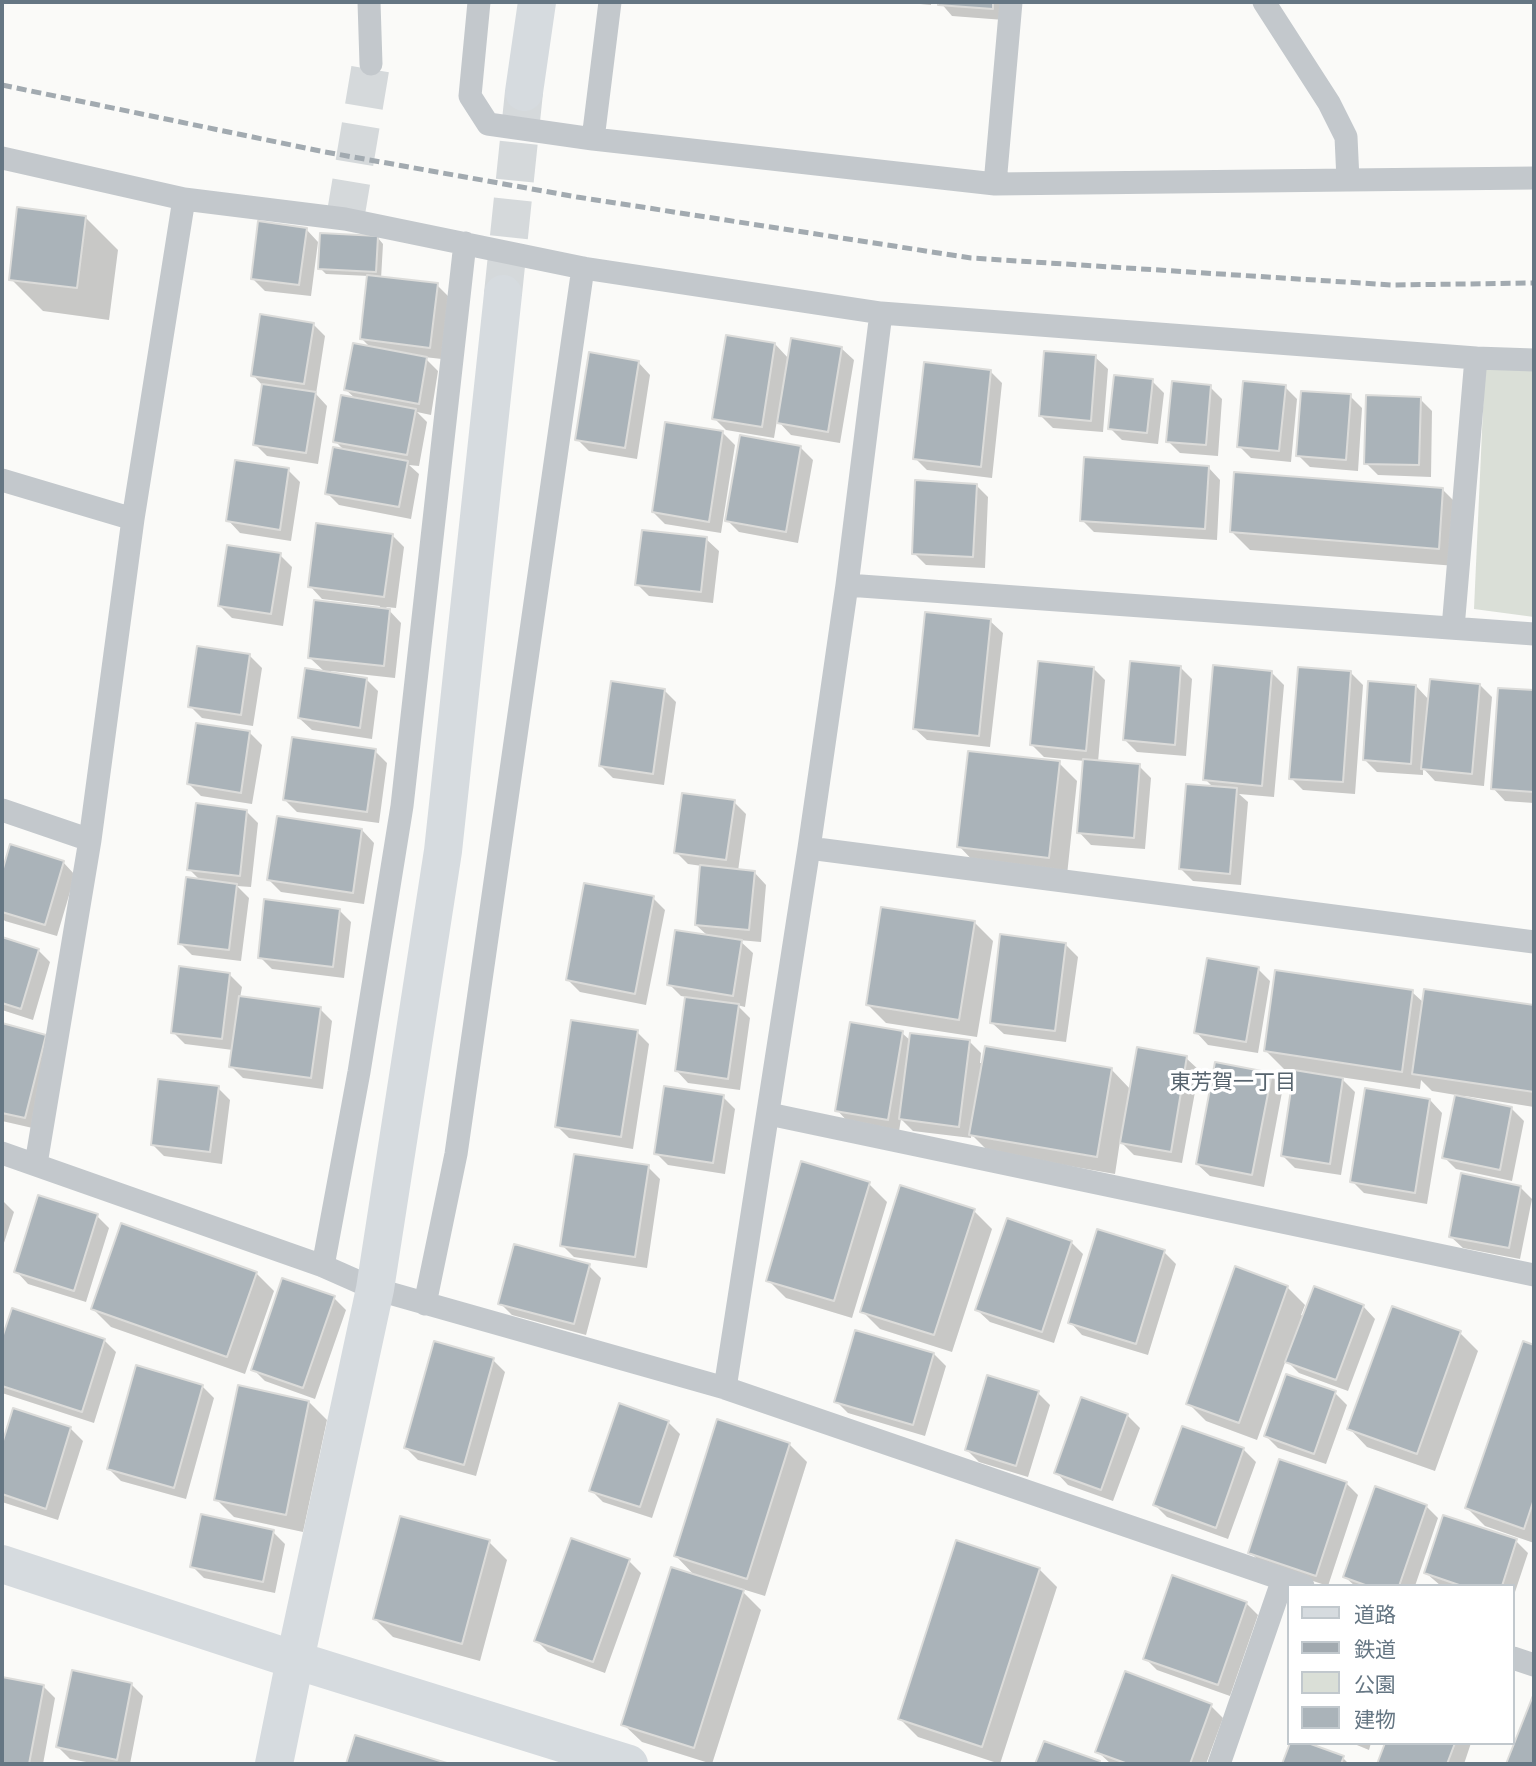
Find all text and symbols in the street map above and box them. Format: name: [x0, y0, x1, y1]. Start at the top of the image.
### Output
district label: 東芳賀一丁目: [1170, 1070, 1296, 1096]
legend: [1288, 1584, 1515, 1745]
text: 道路: [1354, 1600, 1396, 1628]
text: 鉄道: [1354, 1635, 1396, 1663]
text: 公園: [1354, 1670, 1396, 1698]
text: 建物: [1354, 1705, 1396, 1733]

